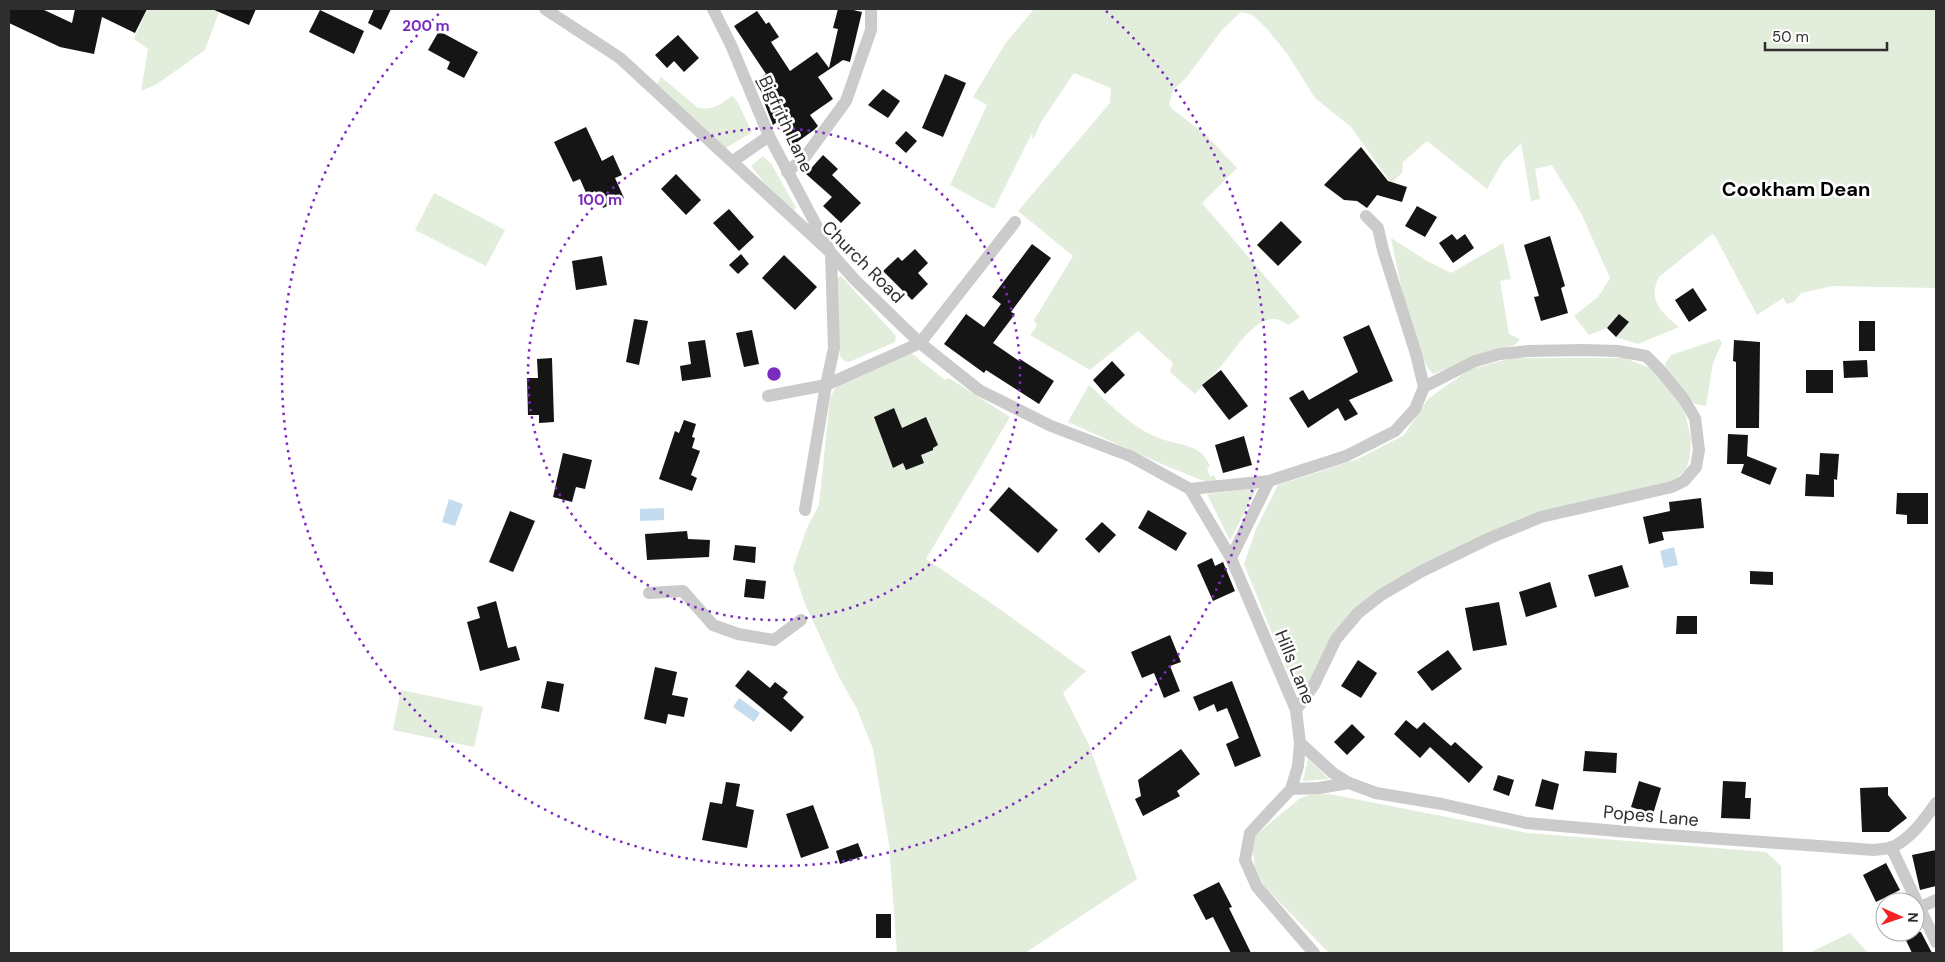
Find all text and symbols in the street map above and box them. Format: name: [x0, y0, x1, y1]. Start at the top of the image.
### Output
text: 200 m: [402, 16, 450, 36]
scale bar: [1765, 20, 1888, 52]
text: 50 m: [1772, 27, 1809, 47]
street label: Bigfrith Lane: [753, 72, 819, 176]
district label: Cookham Dean: [1722, 176, 1870, 202]
text: 100 m: [578, 190, 622, 210]
street label: Church Road: [817, 216, 909, 308]
centre of rings: [765, 365, 783, 383]
street label: Hills Lane: [1269, 626, 1321, 708]
street label: Popes Lane: [1602, 800, 1700, 832]
north arrow: [1875, 892, 1925, 942]
text: N: [1904, 912, 1922, 923]

